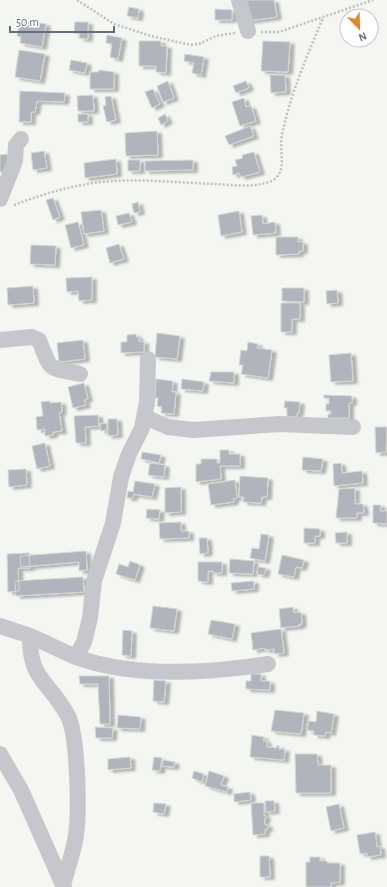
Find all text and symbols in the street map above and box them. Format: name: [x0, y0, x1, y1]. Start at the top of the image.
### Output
scale bar: [10, 8, 114, 34]
north arrow: [339, 8, 379, 48]
text: 50 m: [16, 16, 39, 28]
text: N: [357, 30, 368, 43]

